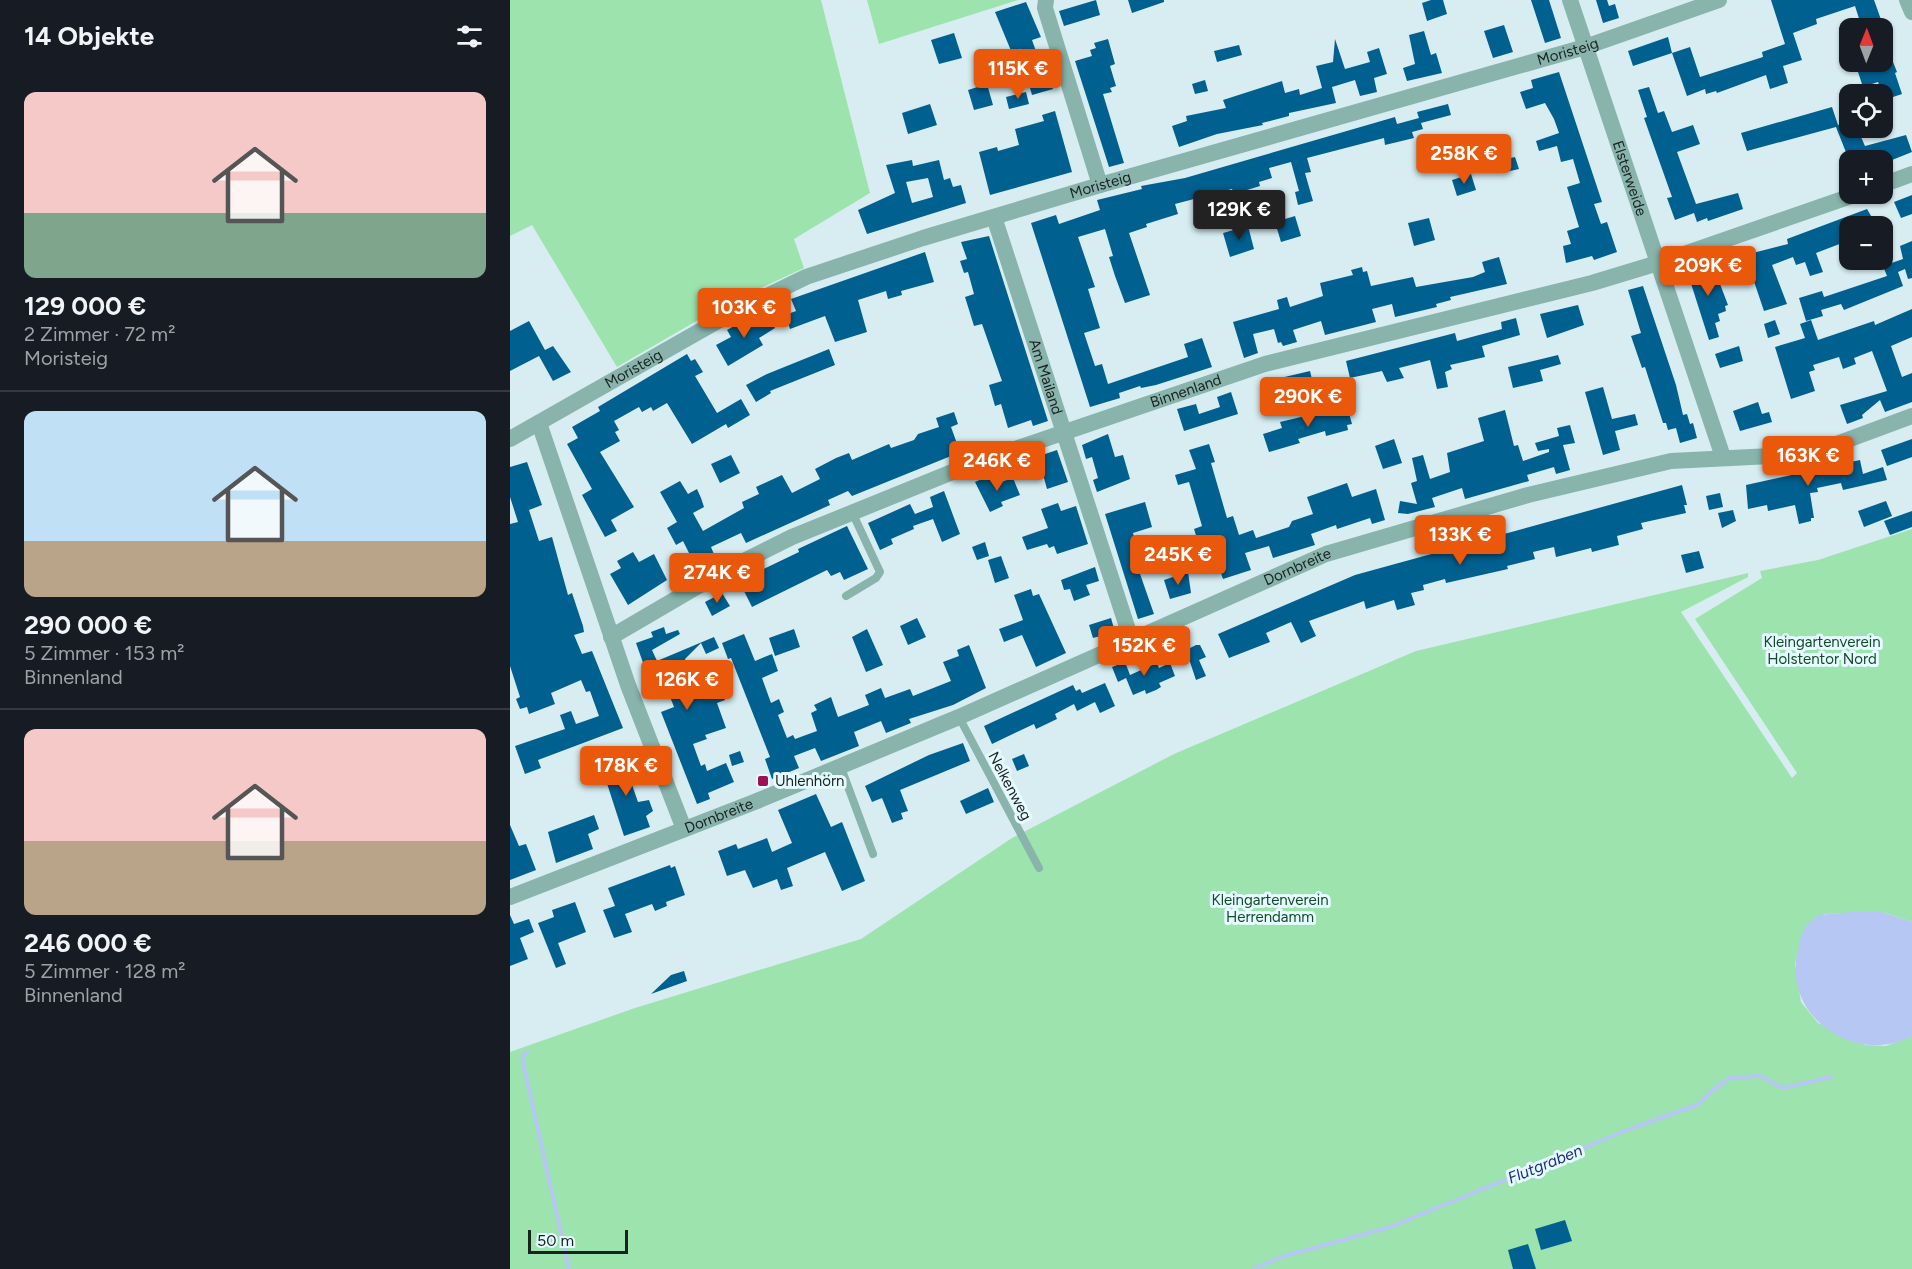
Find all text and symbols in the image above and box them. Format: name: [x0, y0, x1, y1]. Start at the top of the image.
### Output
north arrow: [1839, 18, 1893, 72]
map controls: [1839, 18, 1893, 270]
text: 14 Objekte: [24, 20, 154, 52]
icon: filters: [453, 20, 486, 53]
street label: Moristeig: [1535, 34, 1601, 69]
pin: 115K €: [969, 49, 1067, 100]
text: 115K €: [988, 56, 1048, 80]
button: locate: [1839, 84, 1893, 138]
icon: home: [201, 131, 309, 239]
pin: 258K €: [1415, 134, 1513, 185]
street label: Elsterweide: [1609, 138, 1651, 218]
text: 258K €: [1430, 141, 1498, 165]
button: +: [1839, 150, 1893, 204]
street label: Moristeig: [1068, 168, 1133, 203]
pin: 129K €: [1190, 190, 1288, 241]
text: 129K €: [1207, 197, 1271, 221]
button: −: [1839, 216, 1893, 270]
pin: 209K €: [1659, 246, 1757, 297]
text: 209K €: [1674, 253, 1742, 277]
pin: 103K €: [695, 288, 793, 339]
text: 129 000 €: [24, 290, 146, 322]
text: 103K €: [712, 295, 776, 319]
text: 2 Zimmer · 72 m²: [24, 322, 175, 346]
street label: Am Mailand: [1025, 337, 1067, 417]
street label: Moristeig: [602, 345, 665, 392]
text: Moristeig: [24, 346, 108, 370]
street label: Binnenland: [1148, 371, 1224, 411]
pin: 290K €: [1259, 377, 1357, 428]
text: 290K €: [1274, 384, 1342, 408]
pin: 163K €: [1759, 436, 1857, 487]
pin: 246K €: [948, 441, 1046, 492]
text: 163K €: [1776, 443, 1840, 467]
text: 246K €: [963, 448, 1031, 472]
icon: home: [201, 450, 309, 558]
pin: 133K €: [1411, 515, 1509, 566]
text: 133K €: [1429, 522, 1491, 546]
pin: 245K €: [1129, 535, 1227, 586]
text: 245K €: [1144, 542, 1212, 566]
street label: Dornbreite: [1261, 544, 1333, 590]
pin: 274K €: [668, 553, 766, 604]
text: 274K €: [683, 560, 751, 584]
text: 290 000 €: [24, 609, 152, 641]
pin: 152K €: [1095, 626, 1193, 677]
text: 152K €: [1112, 633, 1176, 657]
park label: Kleingartenverein Holstentor Nord: [1763, 633, 1881, 668]
text: 5 Zimmer · 153 m²: [24, 641, 184, 665]
pin: 126K €: [638, 660, 736, 711]
text: Binnenland: [24, 665, 123, 689]
text: 126K €: [655, 667, 719, 691]
pin: 178K €: [577, 746, 675, 797]
street label: Nelkenweg: [984, 749, 1036, 823]
text: 178K €: [594, 753, 658, 777]
icon: home: [201, 768, 309, 876]
place label: Uhlenhörn: [775, 772, 844, 790]
marker: Uhlenhörn: [756, 774, 770, 788]
street label: Dornbreite: [682, 794, 756, 837]
park label: Kleingartenverein Herrendamm: [1211, 891, 1329, 926]
text: 246 000 €: [24, 927, 152, 959]
text: 5 Zimmer · 128 m²: [24, 959, 185, 983]
text: Binnenland: [24, 983, 123, 1007]
water label: Flutgraben: [1505, 1140, 1585, 1188]
scale bar: [528, 1227, 628, 1254]
text: 50 m: [537, 1231, 574, 1250]

